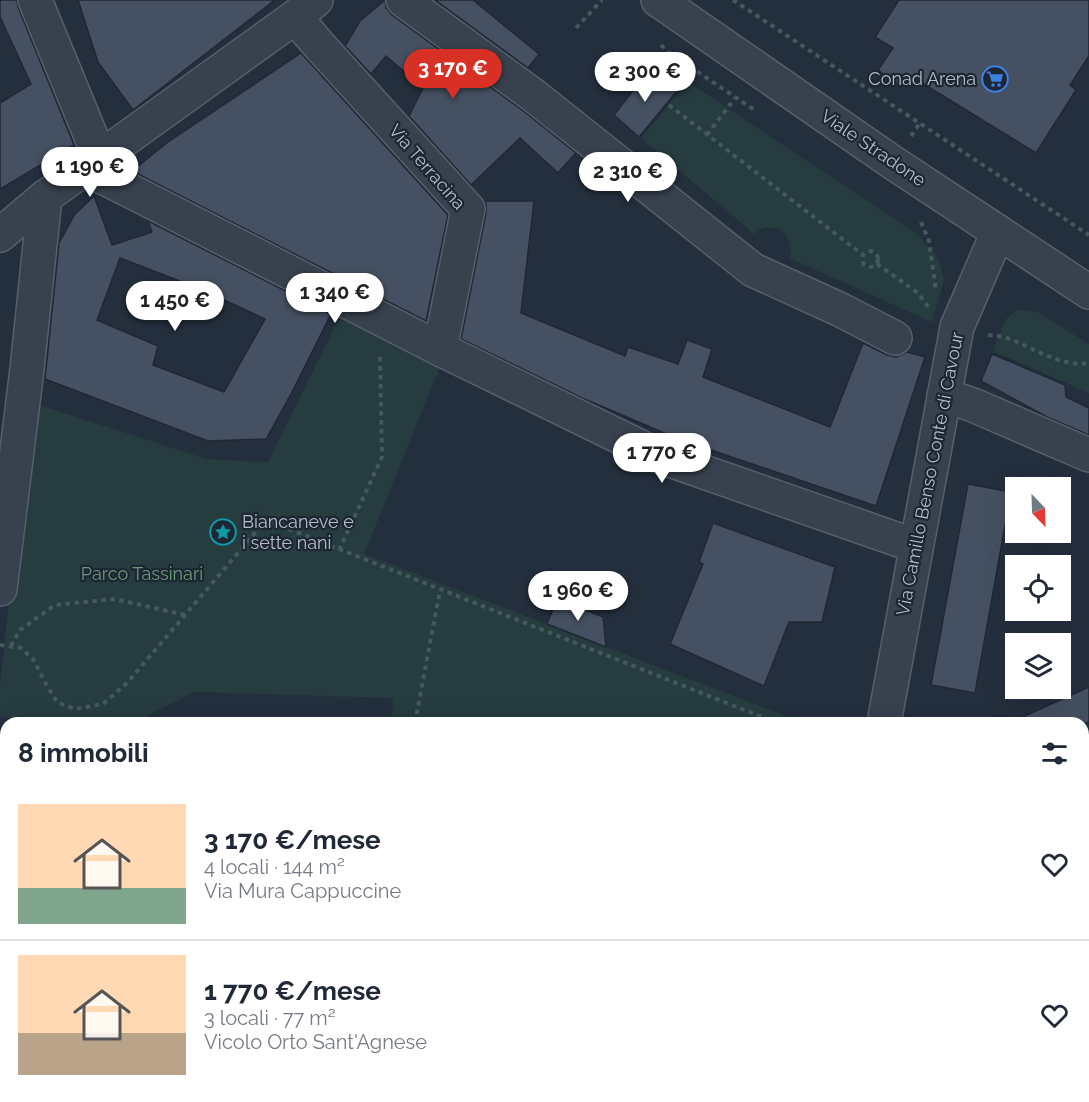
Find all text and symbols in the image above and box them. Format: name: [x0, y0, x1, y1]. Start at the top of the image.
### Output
pin: 3 170 €: [398, 49, 508, 100]
pin: 2 300 €: [590, 52, 700, 103]
text: 3 170 €: [418, 56, 488, 80]
text: 2 300 €: [609, 59, 681, 83]
supermarket icon: Conad Arena: [980, 64, 1010, 94]
place label: Conad Arena: [868, 68, 976, 89]
street label: Viale Stradone: [817, 105, 930, 191]
street label: Via Terracina: [385, 120, 470, 214]
pin: 1 190 €: [35, 147, 145, 198]
pin: 2 310 €: [573, 152, 683, 203]
text: 1 190 €: [55, 154, 125, 178]
text: 2 310 €: [593, 159, 663, 183]
pin: 1 340 €: [280, 273, 390, 324]
text: 1 340 €: [300, 280, 370, 304]
pin: 1 450 €: [120, 281, 230, 332]
text: 1 450 €: [140, 288, 210, 312]
street label: Via Camillo Benso Conte di Cavour: [892, 330, 967, 617]
pin: 1 770 €: [607, 433, 717, 484]
text: 1 770 €: [627, 440, 697, 464]
north arrow: [1005, 477, 1071, 543]
map controls: [1005, 477, 1071, 699]
place label: Biancaneve e i sette nani: [242, 511, 354, 553]
place icon: Biancaneve e i sette nani: [208, 517, 238, 547]
button: locate: [1005, 555, 1071, 621]
park label: Parco Tassinari: [81, 563, 203, 584]
pin: 1 960 €: [523, 571, 633, 622]
text: 1 960 €: [542, 578, 614, 602]
button: layers: [1005, 633, 1071, 699]
icon: filters: [1038, 737, 1071, 770]
text: 8 immobili: [18, 738, 149, 768]
text: 3 170 €/mese: [204, 825, 381, 855]
icon: home: [66, 828, 138, 900]
icon: heart: [1038, 848, 1071, 881]
text: 4 locali · 144 m²: [204, 855, 345, 879]
text: Via Mura Cappuccine: [204, 879, 401, 903]
text: 1 770 €/mese: [204, 976, 381, 1006]
icon: home: [66, 979, 138, 1051]
icon: heart: [1038, 999, 1071, 1032]
text: 3 locali · 77 m²: [204, 1006, 335, 1030]
text: Vicolo Orto Sant'Agnese: [204, 1030, 427, 1054]

